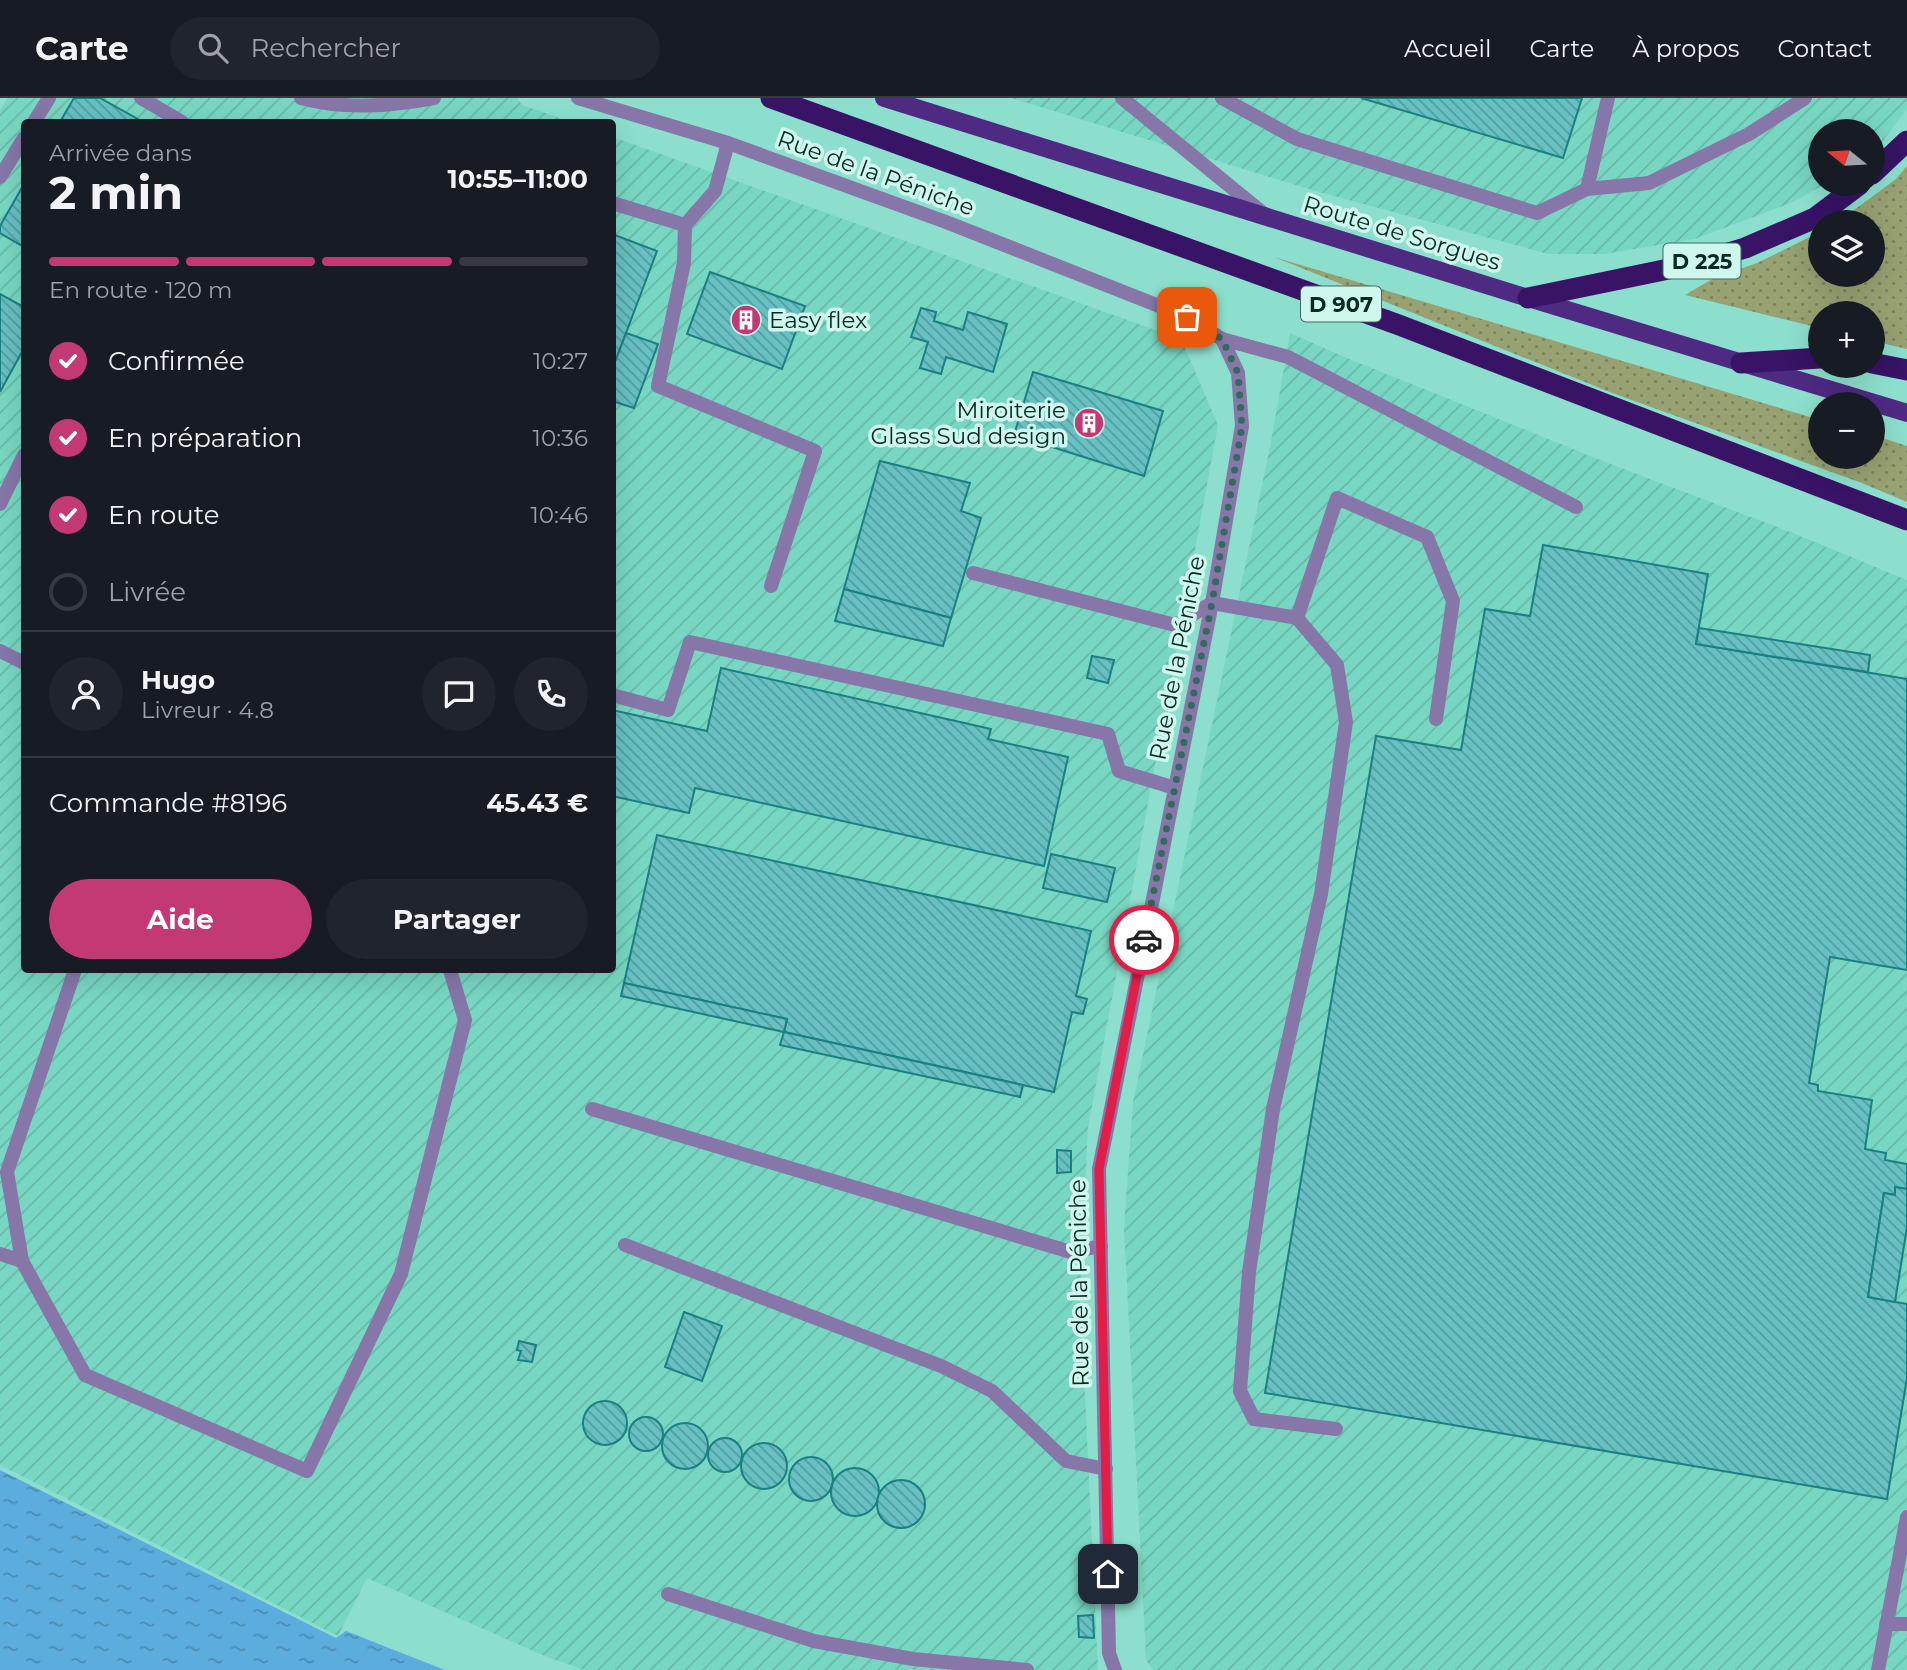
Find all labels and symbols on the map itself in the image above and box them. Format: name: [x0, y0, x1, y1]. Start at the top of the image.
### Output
north arrow: [1808, 119, 1885, 196]
street label: Rue de la Péniche: [774, 124, 978, 222]
street label: Route de Sorgues: [1300, 190, 1504, 276]
road number: D 225: [1664, 244, 1740, 278]
road number: D 907: [1301, 286, 1381, 322]
pin: [1157, 287, 1217, 347]
building icon: Easy flex: [729, 303, 763, 337]
place label: Easy flex: [769, 306, 867, 334]
place label: Miroiterie Glass Sud design: [871, 396, 1066, 450]
building icon: Miroiterie Glass Sud design: [1072, 406, 1106, 440]
street label: Rue de la Péniche: [1143, 554, 1211, 762]
courier: [1109, 905, 1179, 975]
street label: Rue de la Péniche: [1063, 1179, 1095, 1387]
pin: [1078, 1544, 1138, 1604]

